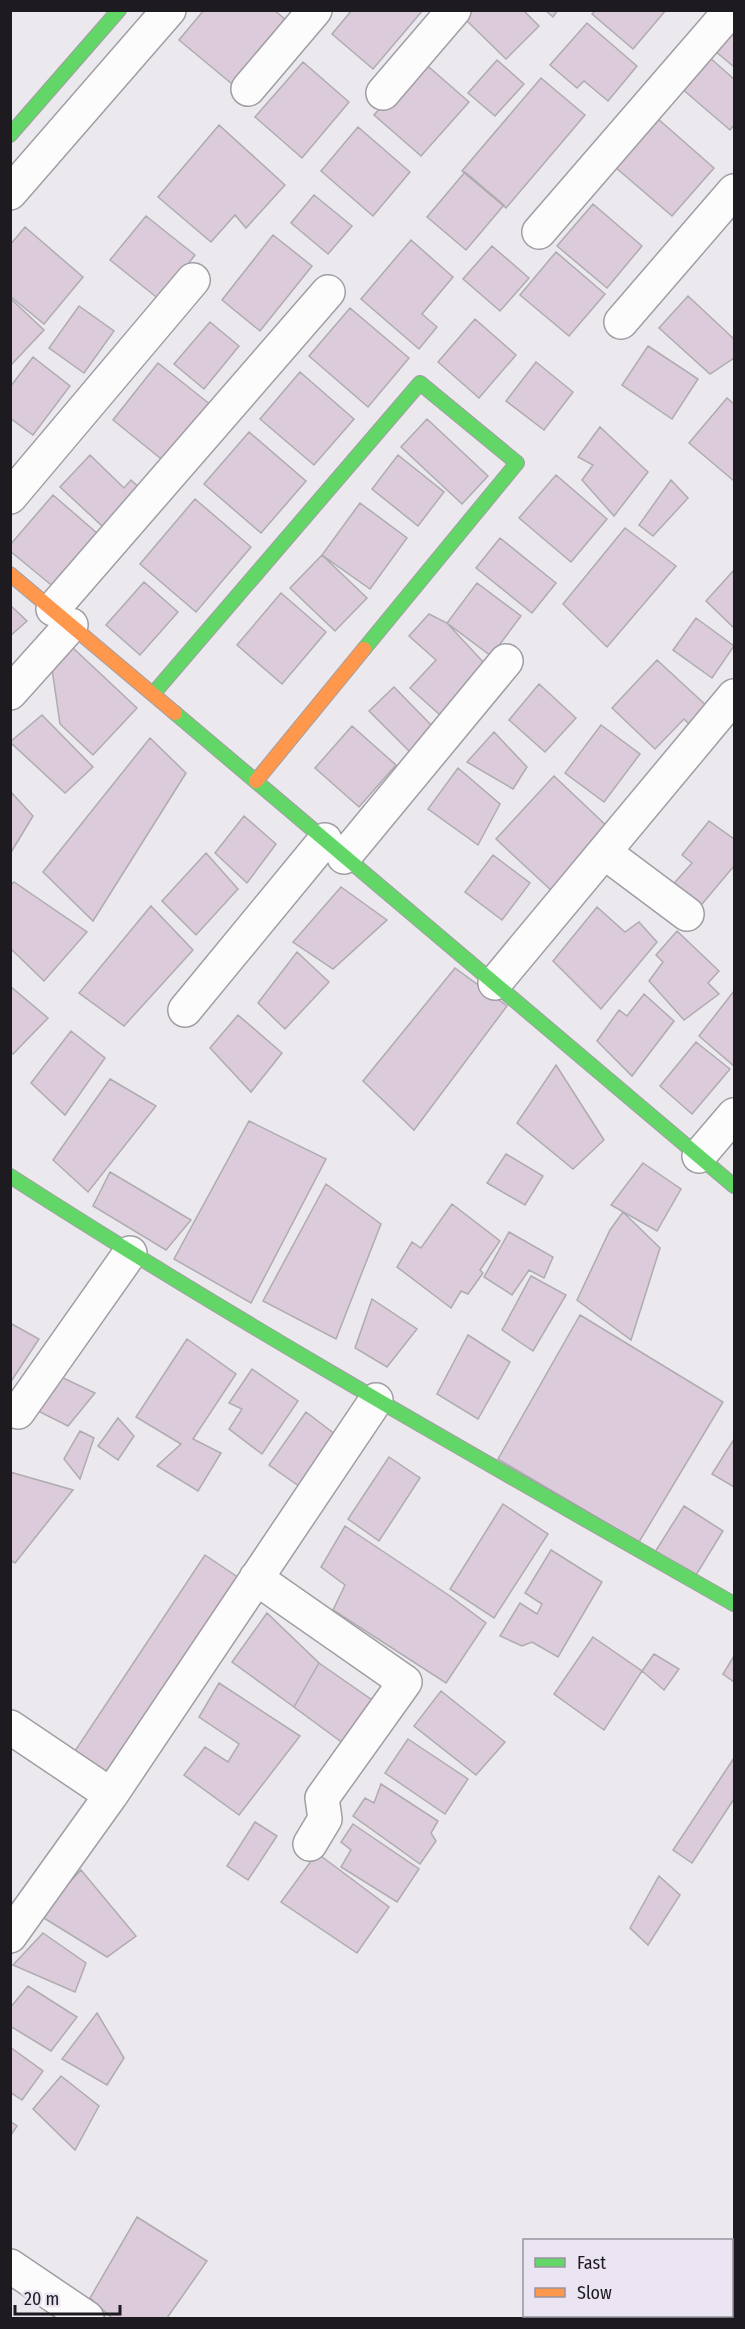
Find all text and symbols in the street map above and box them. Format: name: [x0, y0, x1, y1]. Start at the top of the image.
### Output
legend: [523, 2239, 733, 2317]
text: Fast: [577, 2252, 606, 2274]
scale bar: [15, 2278, 120, 2316]
text: Slow: [577, 2282, 612, 2304]
text: 20 m: [24, 2288, 59, 2310]

